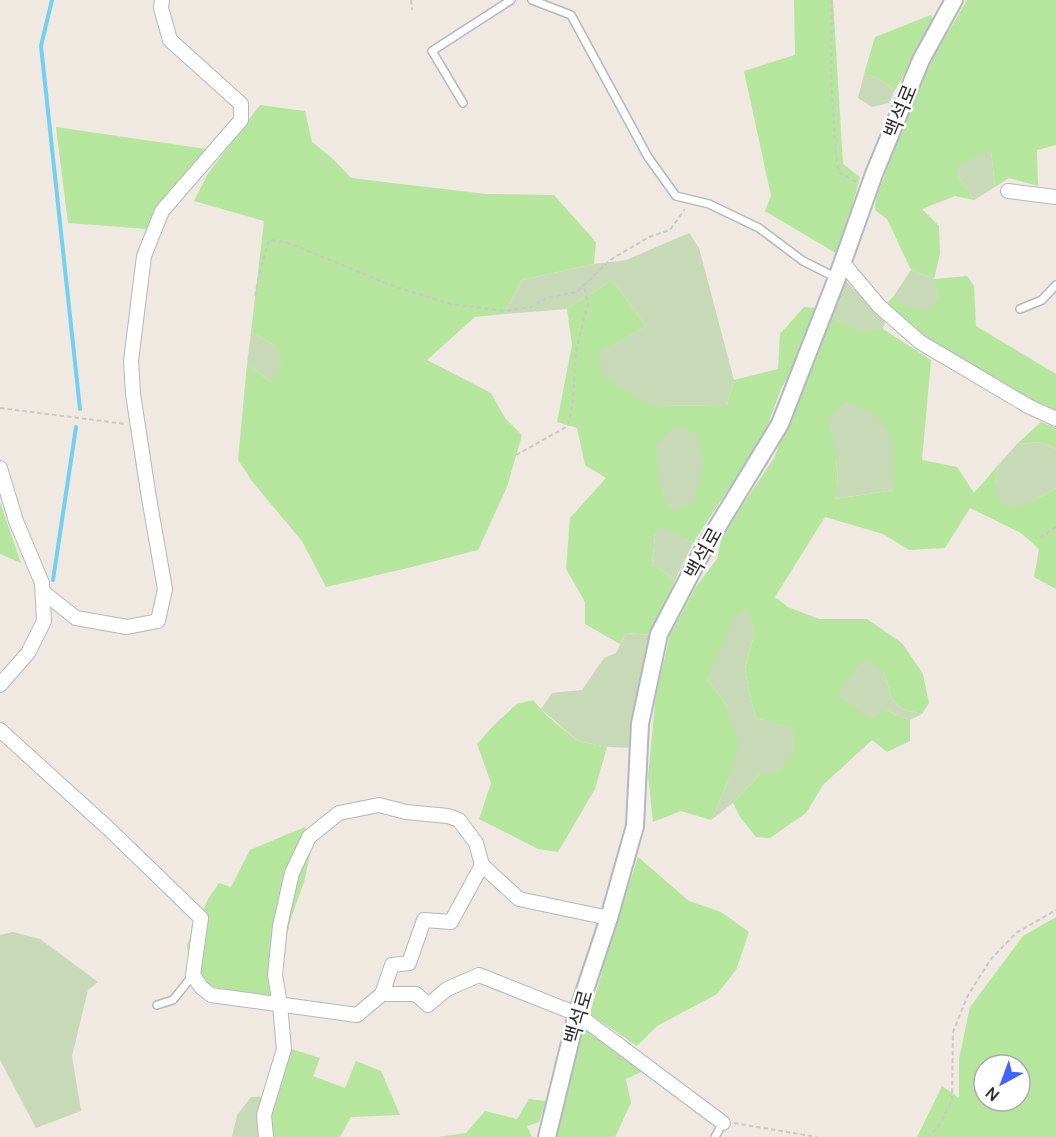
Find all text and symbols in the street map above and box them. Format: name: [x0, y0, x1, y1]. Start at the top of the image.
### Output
street label: 백석로: [877, 80, 923, 142]
street label: 백석로: [678, 522, 728, 584]
street label: 백석로: [557, 987, 599, 1047]
north arrow: [972, 1053, 1032, 1113]
text: N: [981, 1082, 1004, 1106]

